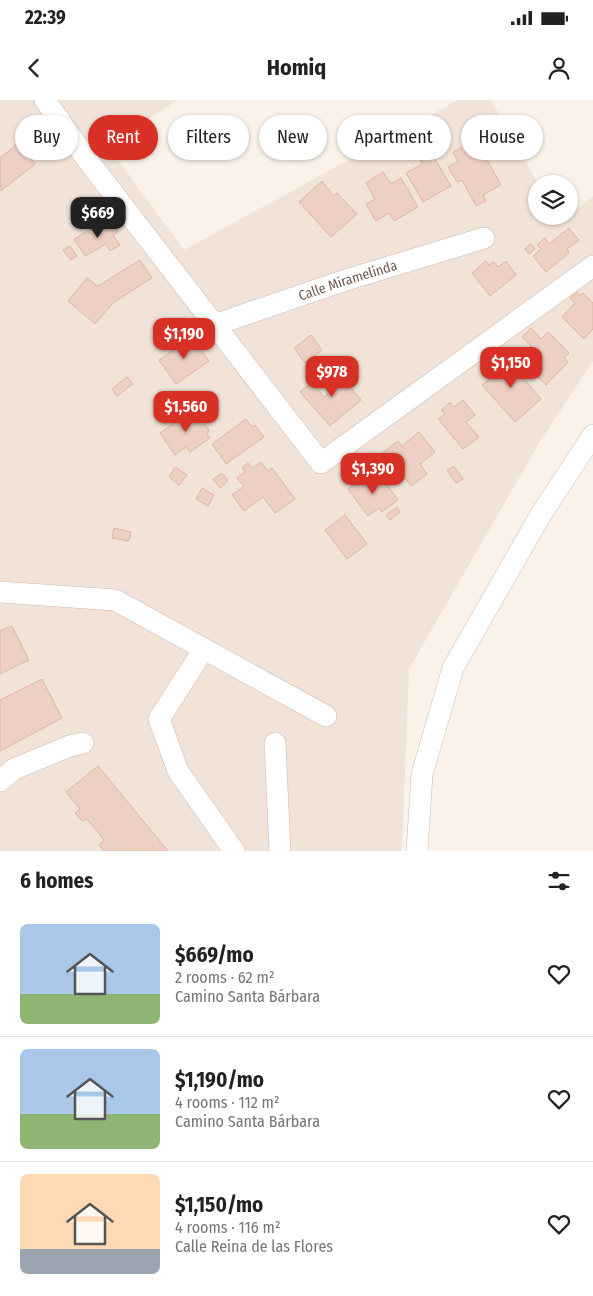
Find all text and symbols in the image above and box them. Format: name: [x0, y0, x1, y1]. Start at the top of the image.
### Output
text: 22:39: [25, 6, 66, 29]
icon: back: [20, 54, 48, 82]
text: Homiq: [267, 54, 326, 81]
icon: person: [545, 54, 573, 82]
chip: Buy: [15, 115, 78, 160]
chip: Rent: [88, 115, 158, 160]
chip: Filters: [168, 115, 249, 160]
chip: New: [259, 115, 327, 160]
chip: Apartment: [337, 115, 451, 160]
chip: House: [461, 115, 543, 160]
map controls: [528, 175, 578, 225]
button: layers: [528, 175, 578, 225]
pin: $669: [68, 196, 128, 239]
text: $669: [82, 203, 114, 222]
street label: Calle Miramelinda: [296, 257, 399, 305]
pin: $1,190: [143, 318, 225, 360]
text: $1,190: [164, 324, 204, 343]
pin: $1,150: [470, 346, 552, 389]
text: $1,150: [491, 353, 531, 372]
pin: $978: [302, 356, 362, 398]
text: $978: [317, 362, 347, 381]
pin: $1,560: [145, 390, 227, 433]
text: $1,560: [165, 397, 207, 416]
pin: $1,390: [332, 452, 414, 495]
text: $1,390: [352, 459, 394, 478]
icon: filters: [545, 867, 573, 895]
text: 6 homes: [20, 868, 93, 894]
text: $669/mo: [175, 942, 254, 968]
icon: home: [60, 944, 120, 1004]
icon: heart: [545, 960, 573, 988]
text: 2 rooms · 62 m²: [175, 968, 274, 987]
text: Camino Santa Bárbara: [175, 987, 320, 1006]
text: $1,190/mo: [175, 1067, 264, 1093]
icon: home: [60, 1069, 120, 1129]
icon: heart: [545, 1085, 573, 1113]
text: 4 rooms · 112 m²: [175, 1093, 280, 1112]
text: Camino Santa Bárbara: [175, 1112, 320, 1131]
text: $1,150/mo: [175, 1192, 263, 1218]
icon: home: [60, 1194, 120, 1254]
icon: heart: [545, 1210, 573, 1238]
text: 4 rooms · 116 m²: [175, 1218, 281, 1237]
text: Calle Reina de las Flores: [175, 1237, 333, 1256]

